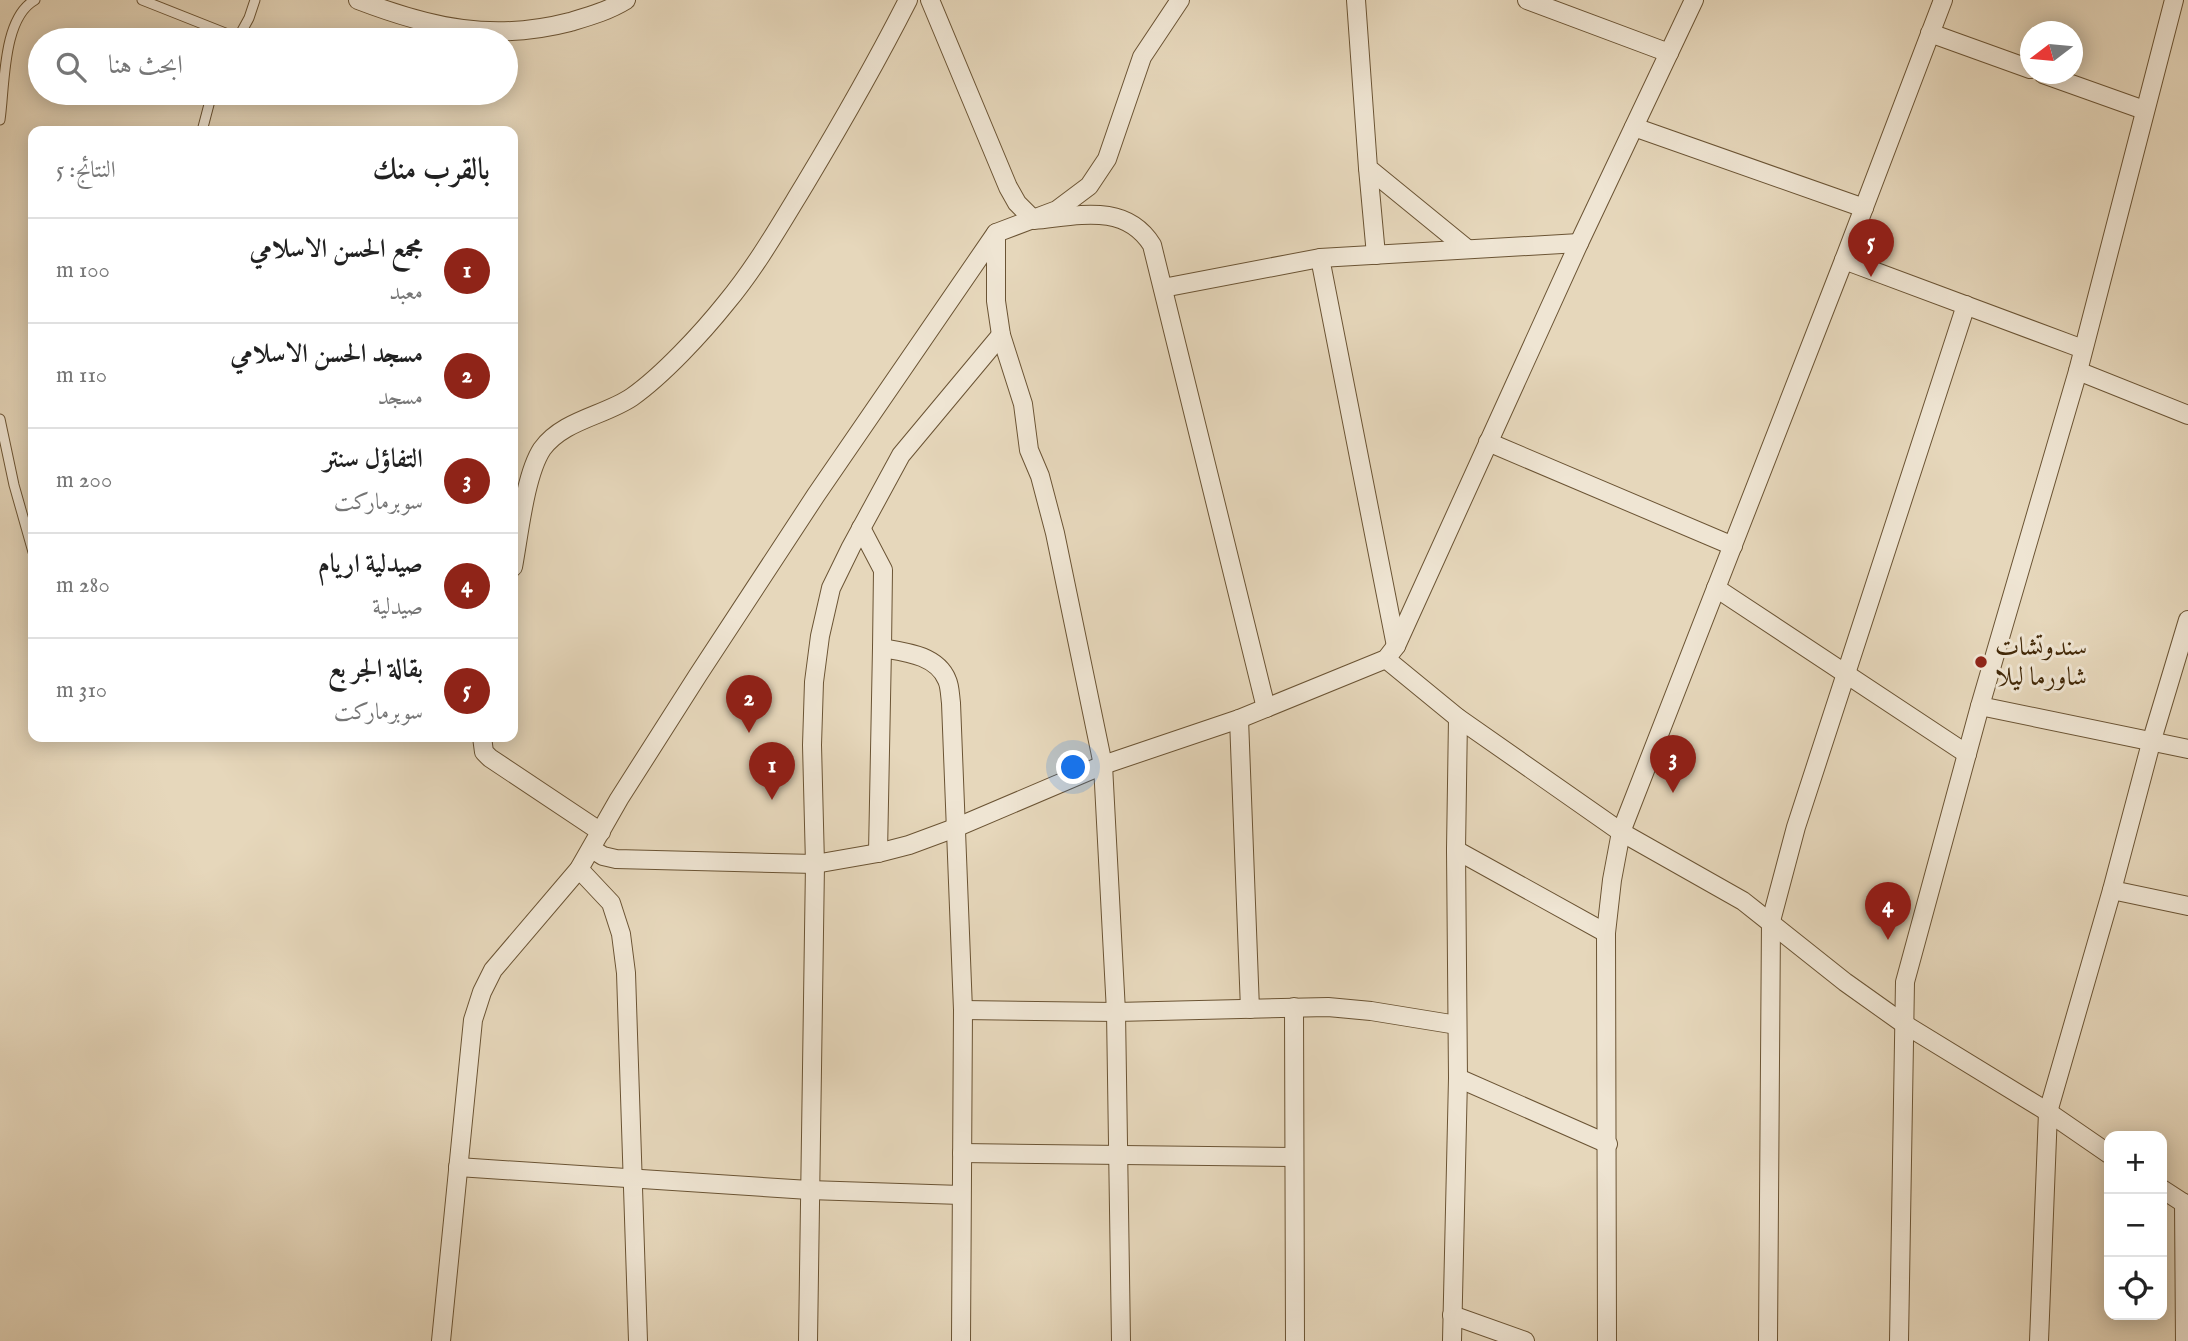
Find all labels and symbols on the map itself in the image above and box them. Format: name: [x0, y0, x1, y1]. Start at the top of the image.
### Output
north arrow: [2020, 21, 2083, 84]
pin: 5: [1848, 219, 1894, 277]
place label: سندوتشات شاورما ليلا: [1995, 631, 2087, 694]
marker: سندوتشات شاورما ليلا: [1973, 654, 1989, 670]
pin: 2: [726, 675, 772, 733]
pin: 3: [1650, 735, 1696, 793]
pin: 1: [749, 742, 795, 800]
your location: [1056, 750, 1090, 784]
pin: 4: [1865, 882, 1911, 940]

